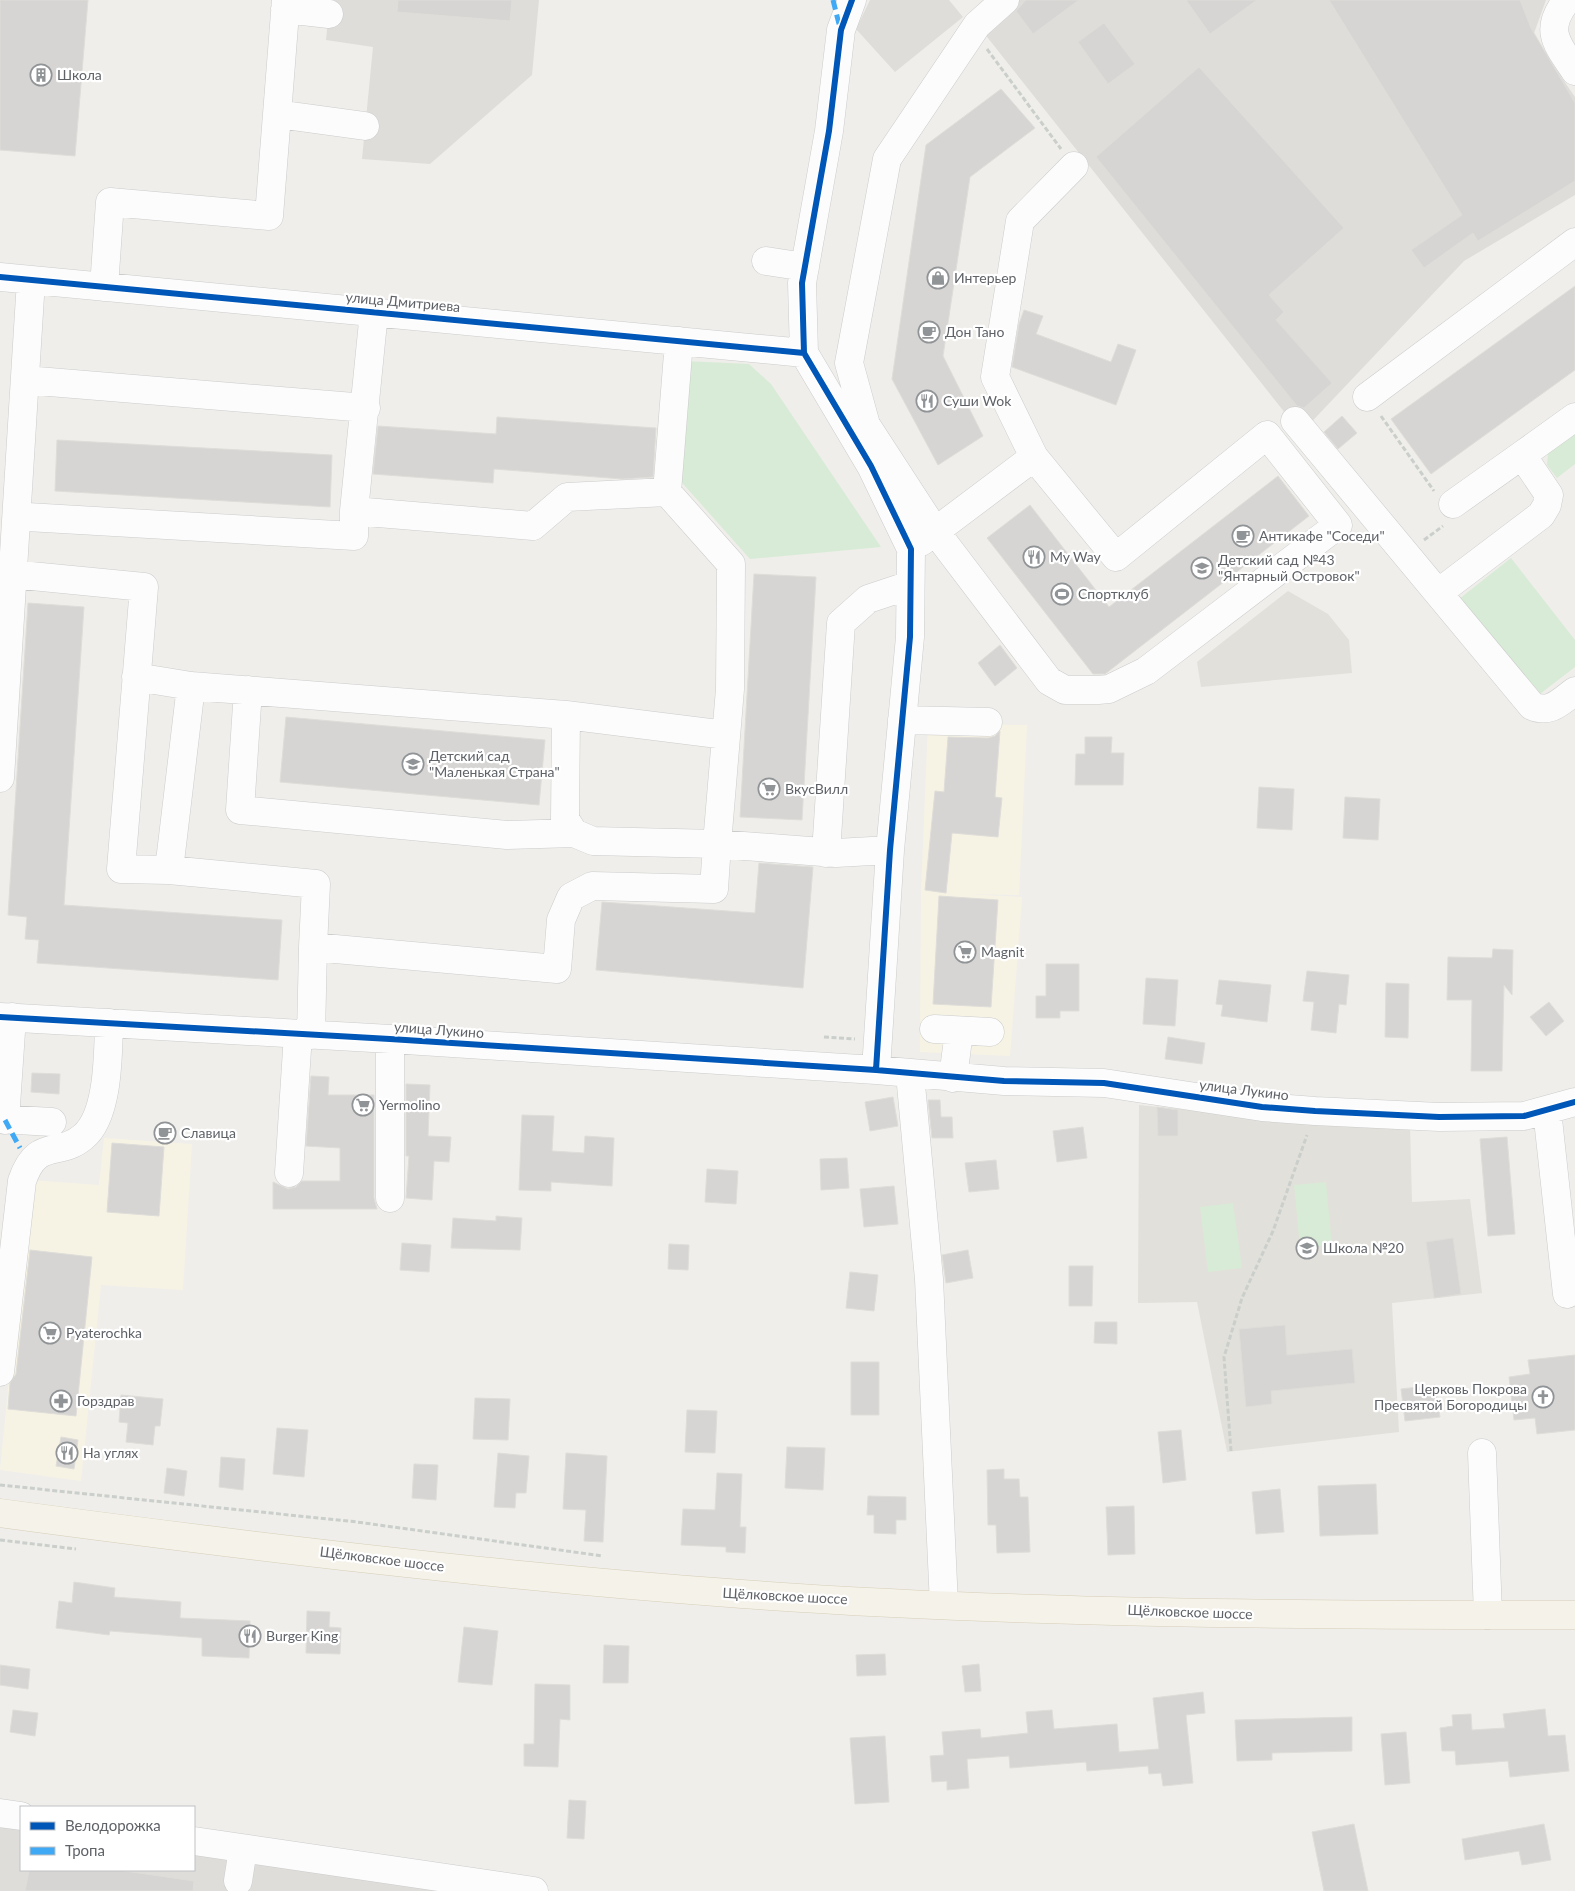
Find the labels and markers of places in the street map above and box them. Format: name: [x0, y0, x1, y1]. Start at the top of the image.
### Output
building icon: Школа: [29, 63, 53, 87]
place label: Школа: [57, 66, 102, 83]
shop icon: Интерьер: [926, 266, 950, 290]
place label: Интерьер: [954, 269, 1017, 286]
cafe icon: Дон Тано: [917, 320, 941, 344]
place label: Дон Тано: [945, 323, 1005, 340]
restaurant icon: Суши Wok: [915, 389, 939, 413]
place label: Суши Wok: [943, 392, 1012, 409]
cafe icon: Антикафе "Соседи": [1231, 524, 1255, 548]
place label: Антикафе "Соседи": [1259, 527, 1385, 544]
restaurant icon: My Way: [1022, 545, 1046, 569]
place label: My Way: [1050, 548, 1102, 565]
place label: Детский сад №43 "Янтарный Островок": [1218, 551, 1360, 584]
school or university icon: Детский сад №43 "Янтарный Островок": [1190, 556, 1214, 580]
sports icon: Спортклуб: [1050, 582, 1074, 606]
place label: Спортклуб: [1078, 585, 1149, 602]
place label: Детский сад "Маленькая Страна": [429, 747, 560, 780]
school or university icon: Детский сад "Маленькая Страна": [401, 752, 425, 776]
supermarket icon: ВкусВилл: [757, 777, 781, 801]
place label: ВкусВилл: [785, 780, 848, 797]
supermarket icon: Magnit: [953, 940, 977, 964]
place label: Magnit: [981, 943, 1024, 960]
supermarket icon: Yermolino: [351, 1093, 375, 1117]
place label: Yermolino: [379, 1096, 441, 1113]
cafe icon: Славица: [153, 1121, 177, 1145]
place label: Славица: [181, 1124, 236, 1141]
school or university icon: Школа №20: [1295, 1236, 1319, 1260]
place label: Школа №20: [1323, 1239, 1404, 1256]
supermarket icon: Pyaterochka: [38, 1321, 62, 1345]
place label: Pyaterochka: [66, 1324, 142, 1341]
place label: Церковь Покрова Пресвятой Богородицы: [1374, 1380, 1527, 1413]
church icon: Церковь Покрова Пресвятой Богородицы: [1531, 1385, 1555, 1409]
pharmacy icon: Горздрав: [49, 1389, 73, 1413]
place label: Горздрав: [77, 1392, 134, 1409]
restaurant icon: На углях: [55, 1441, 79, 1465]
place label: На углях: [83, 1444, 138, 1461]
restaurant icon: Burger King: [238, 1624, 262, 1648]
place label: Burger King: [266, 1627, 338, 1644]

